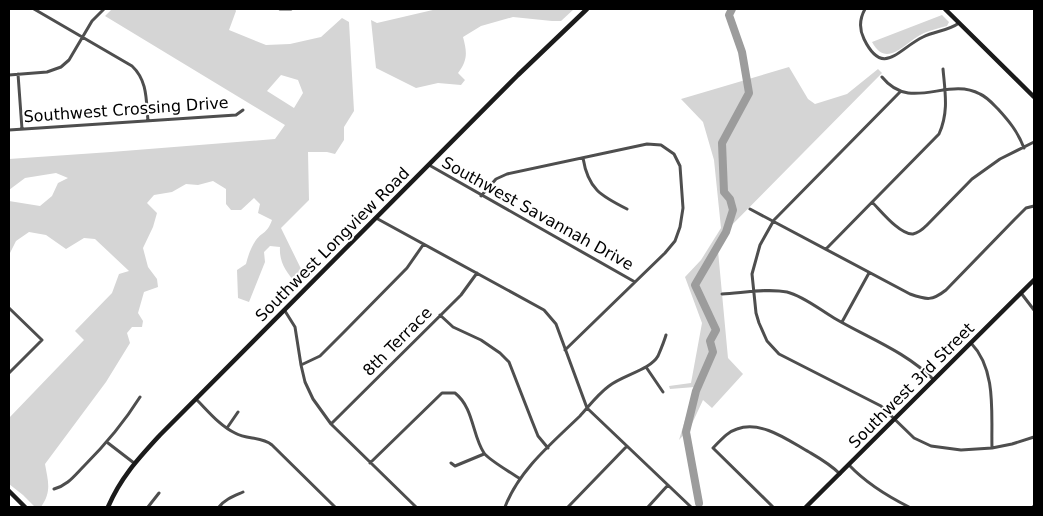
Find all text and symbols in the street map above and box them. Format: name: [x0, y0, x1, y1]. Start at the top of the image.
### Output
street label: Southwest Crossing Drive: [23, 93, 229, 126]
street label: Southwest Savannah Drive: [439, 153, 637, 274]
street label: Southwest Longview Road: [251, 163, 413, 325]
street label: 8th Terrace: [359, 303, 436, 380]
street label: Southwest 3rd Street: [845, 319, 978, 452]

